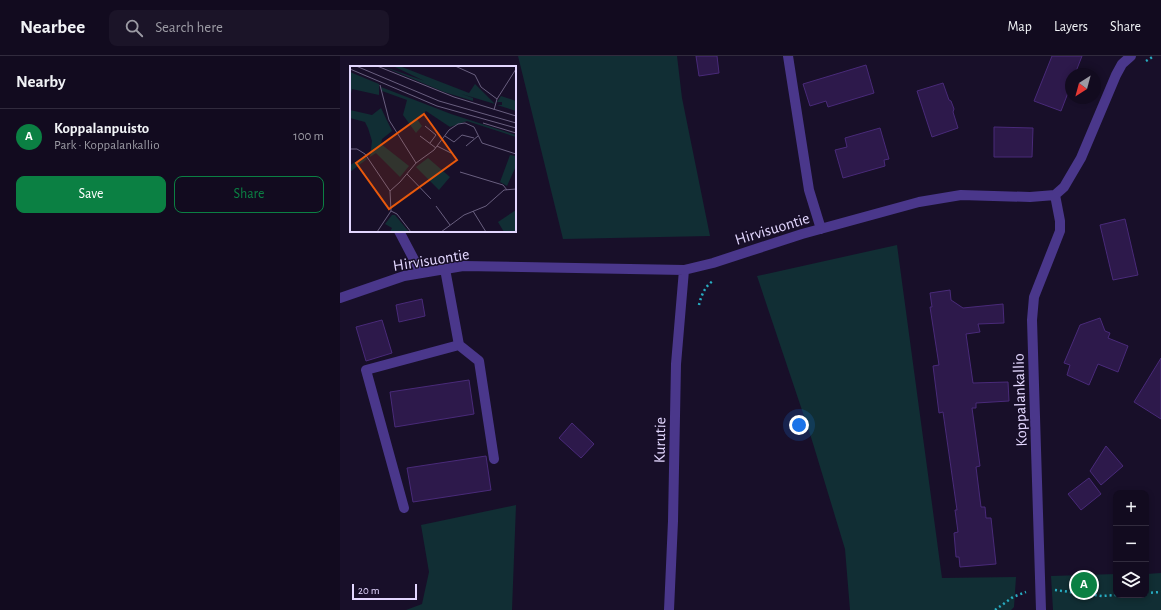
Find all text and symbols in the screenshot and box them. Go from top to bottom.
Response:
search box [109,10,389,46]
icon: search [123,17,145,39]
text: Nearbee [20,18,85,37]
text: Search here [155,20,223,35]
text: Map [1007,20,1032,34]
text: Layers [1054,20,1088,34]
text: Share [1110,20,1141,34]
inset map [350,66,516,232]
north arrow [1065,68,1101,104]
text: Nearby [16,73,66,90]
text: Koppalanpuisto [54,121,149,136]
text: A [25,130,33,143]
text: 100 m [293,130,324,143]
text: Park · Koppalankallio [54,139,160,152]
button: Save [16,176,166,213]
button: Share [174,176,324,213]
street label: Hirvisuontie [733,210,812,248]
street label: Hirvisuontie [392,246,471,274]
street label: Koppalankallio [1010,353,1030,447]
your location [789,415,809,435]
street label: Kurutie [652,417,668,463]
map controls [1113,490,1149,598]
button: + [1113,490,1149,526]
button: − [1113,526,1149,562]
button: layers [1113,562,1149,598]
pin: A [1071,570,1097,600]
scale bar [352,582,417,601]
text: 20 m [358,585,379,596]

